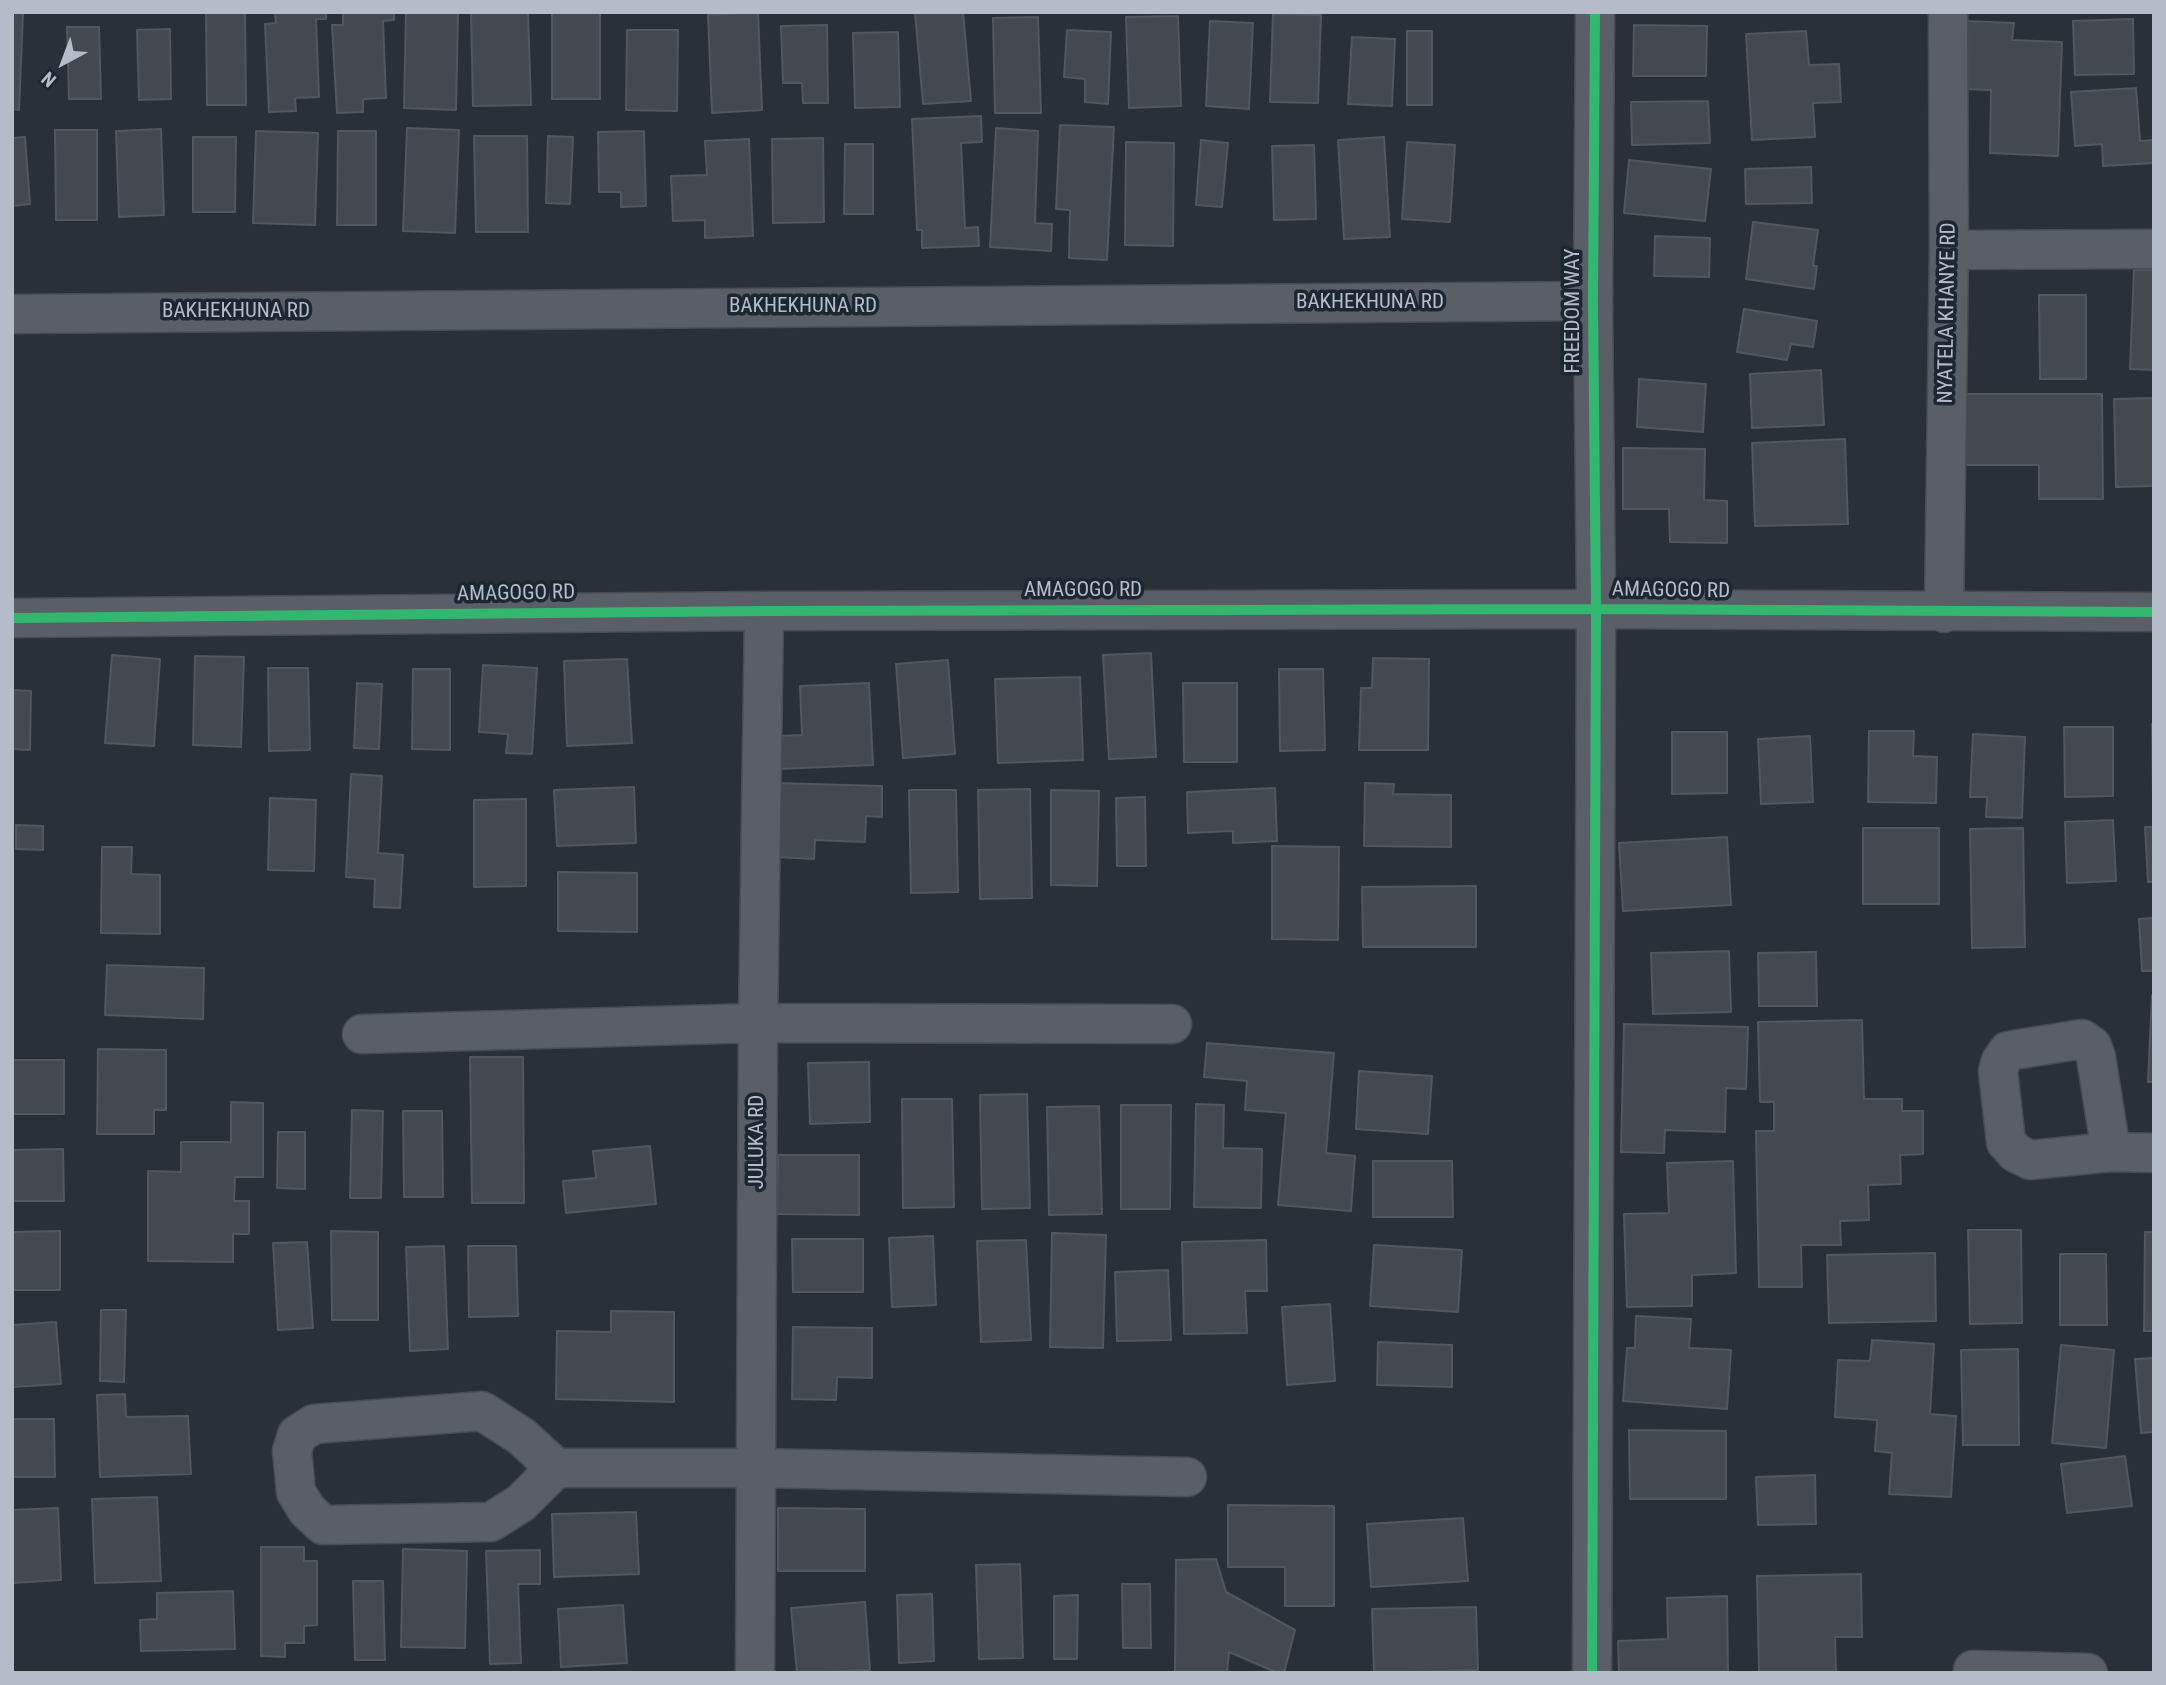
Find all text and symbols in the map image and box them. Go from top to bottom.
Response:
north arrow [28,28,98,98]
text: N [37,67,61,92]
street label: NYATELA KHANYE RD [1934,222,1962,404]
street label: FREEDOM WAY [1561,248,1587,374]
street label: BAKHEKHUNA RD [1296,290,1444,316]
street label: BAKHEKHUNA RD [729,294,877,320]
street label: BAKHEKHUNA RD [162,299,310,325]
street label: AMAGOGO RD [1612,577,1730,605]
street label: AMAGOGO RD [1024,578,1142,604]
street label: AMAGOGO RD [457,580,575,608]
street label: JULUKA RD [745,1095,771,1189]

